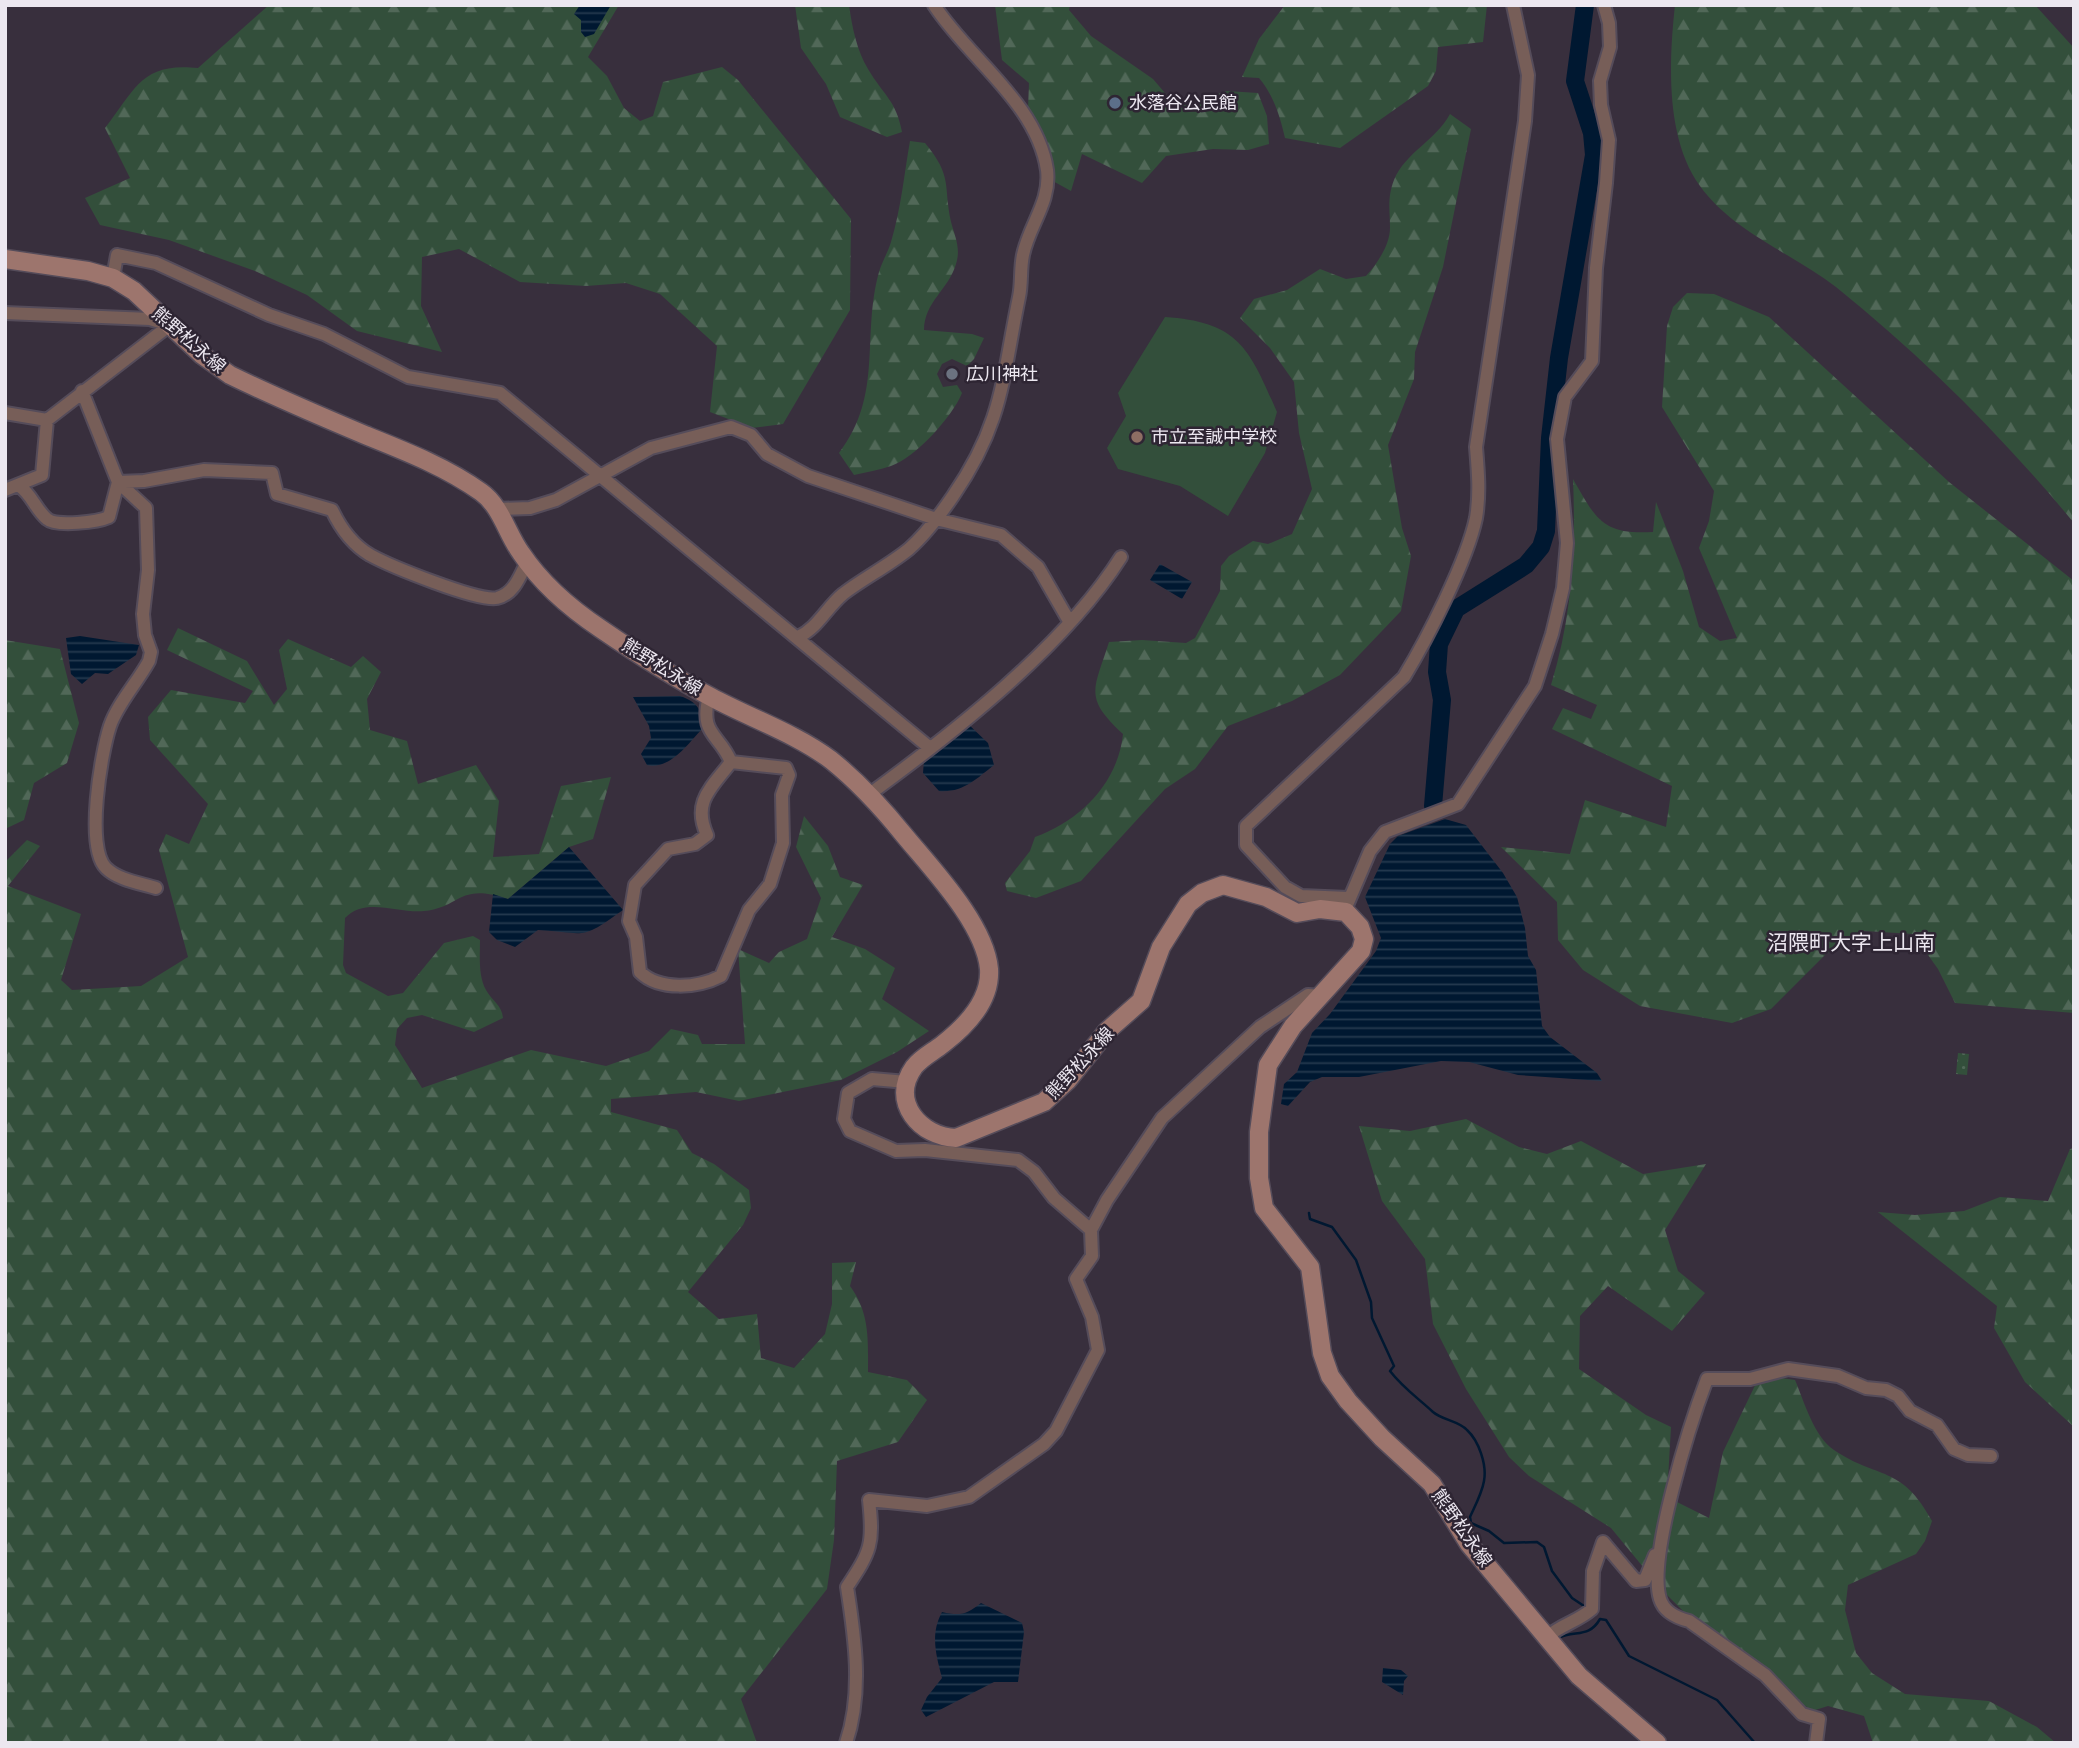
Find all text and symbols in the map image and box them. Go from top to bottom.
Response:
place label: 水落谷公民館 [1129,93,1237,113]
marker: 水落谷公民館 [1107,95,1123,111]
street label: 熊野松永線 [148,303,230,377]
place label: 広川神社 [966,364,1038,384]
marker: 広川神社 [944,366,960,382]
place label: 市立至誠中学校 [1151,427,1277,447]
marker: 市立至誠中学校 [1129,429,1145,445]
street label: 熊野松永線 [619,635,705,699]
district label: 沼隈町大字上山南 [1767,931,1935,954]
street label: 熊野松永線 [1042,1023,1118,1103]
street label: 熊野松永線 [1428,1485,1496,1571]

